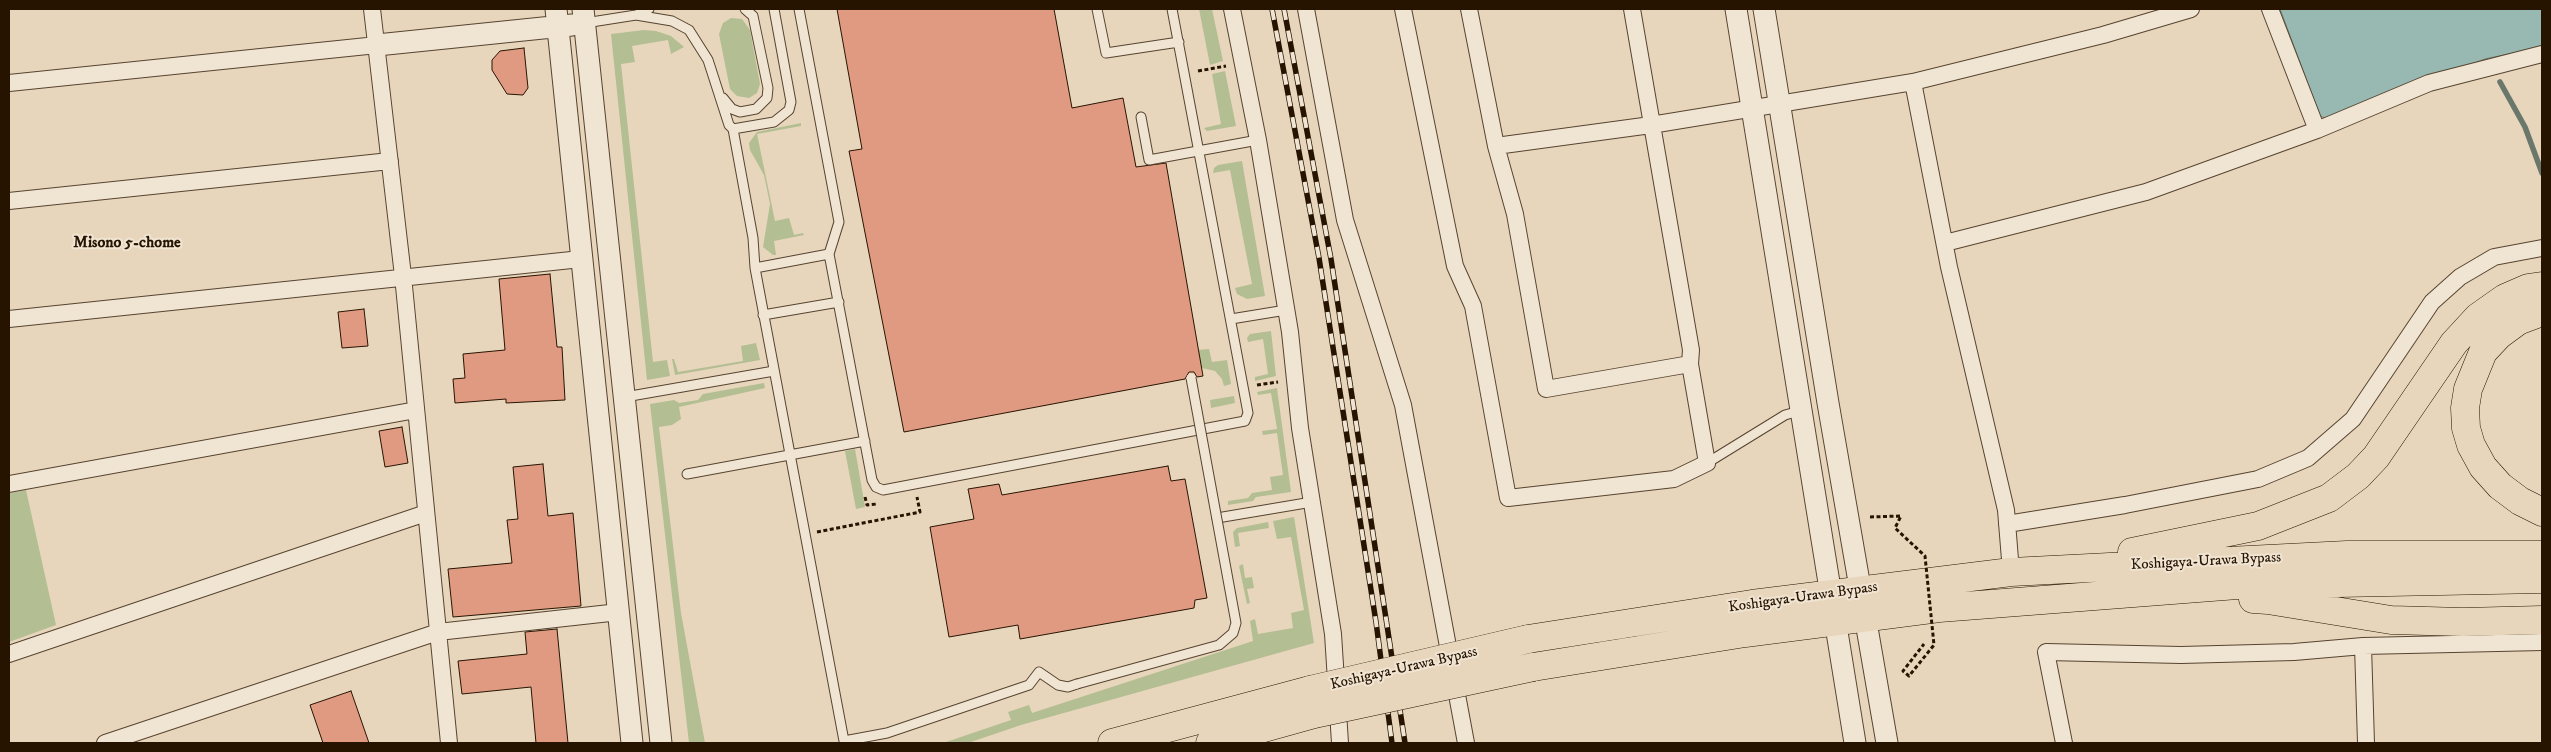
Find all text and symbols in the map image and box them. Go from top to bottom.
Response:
district label: Misono 5-chome [73,234,181,254]
street label: Koshigaya-Urawa Bypass [2130,549,2282,575]
street label: Koshigaya-Urawa Bypass [1727,579,1879,617]
street label: Koshigaya-Urawa Bypass [1329,643,1479,695]

